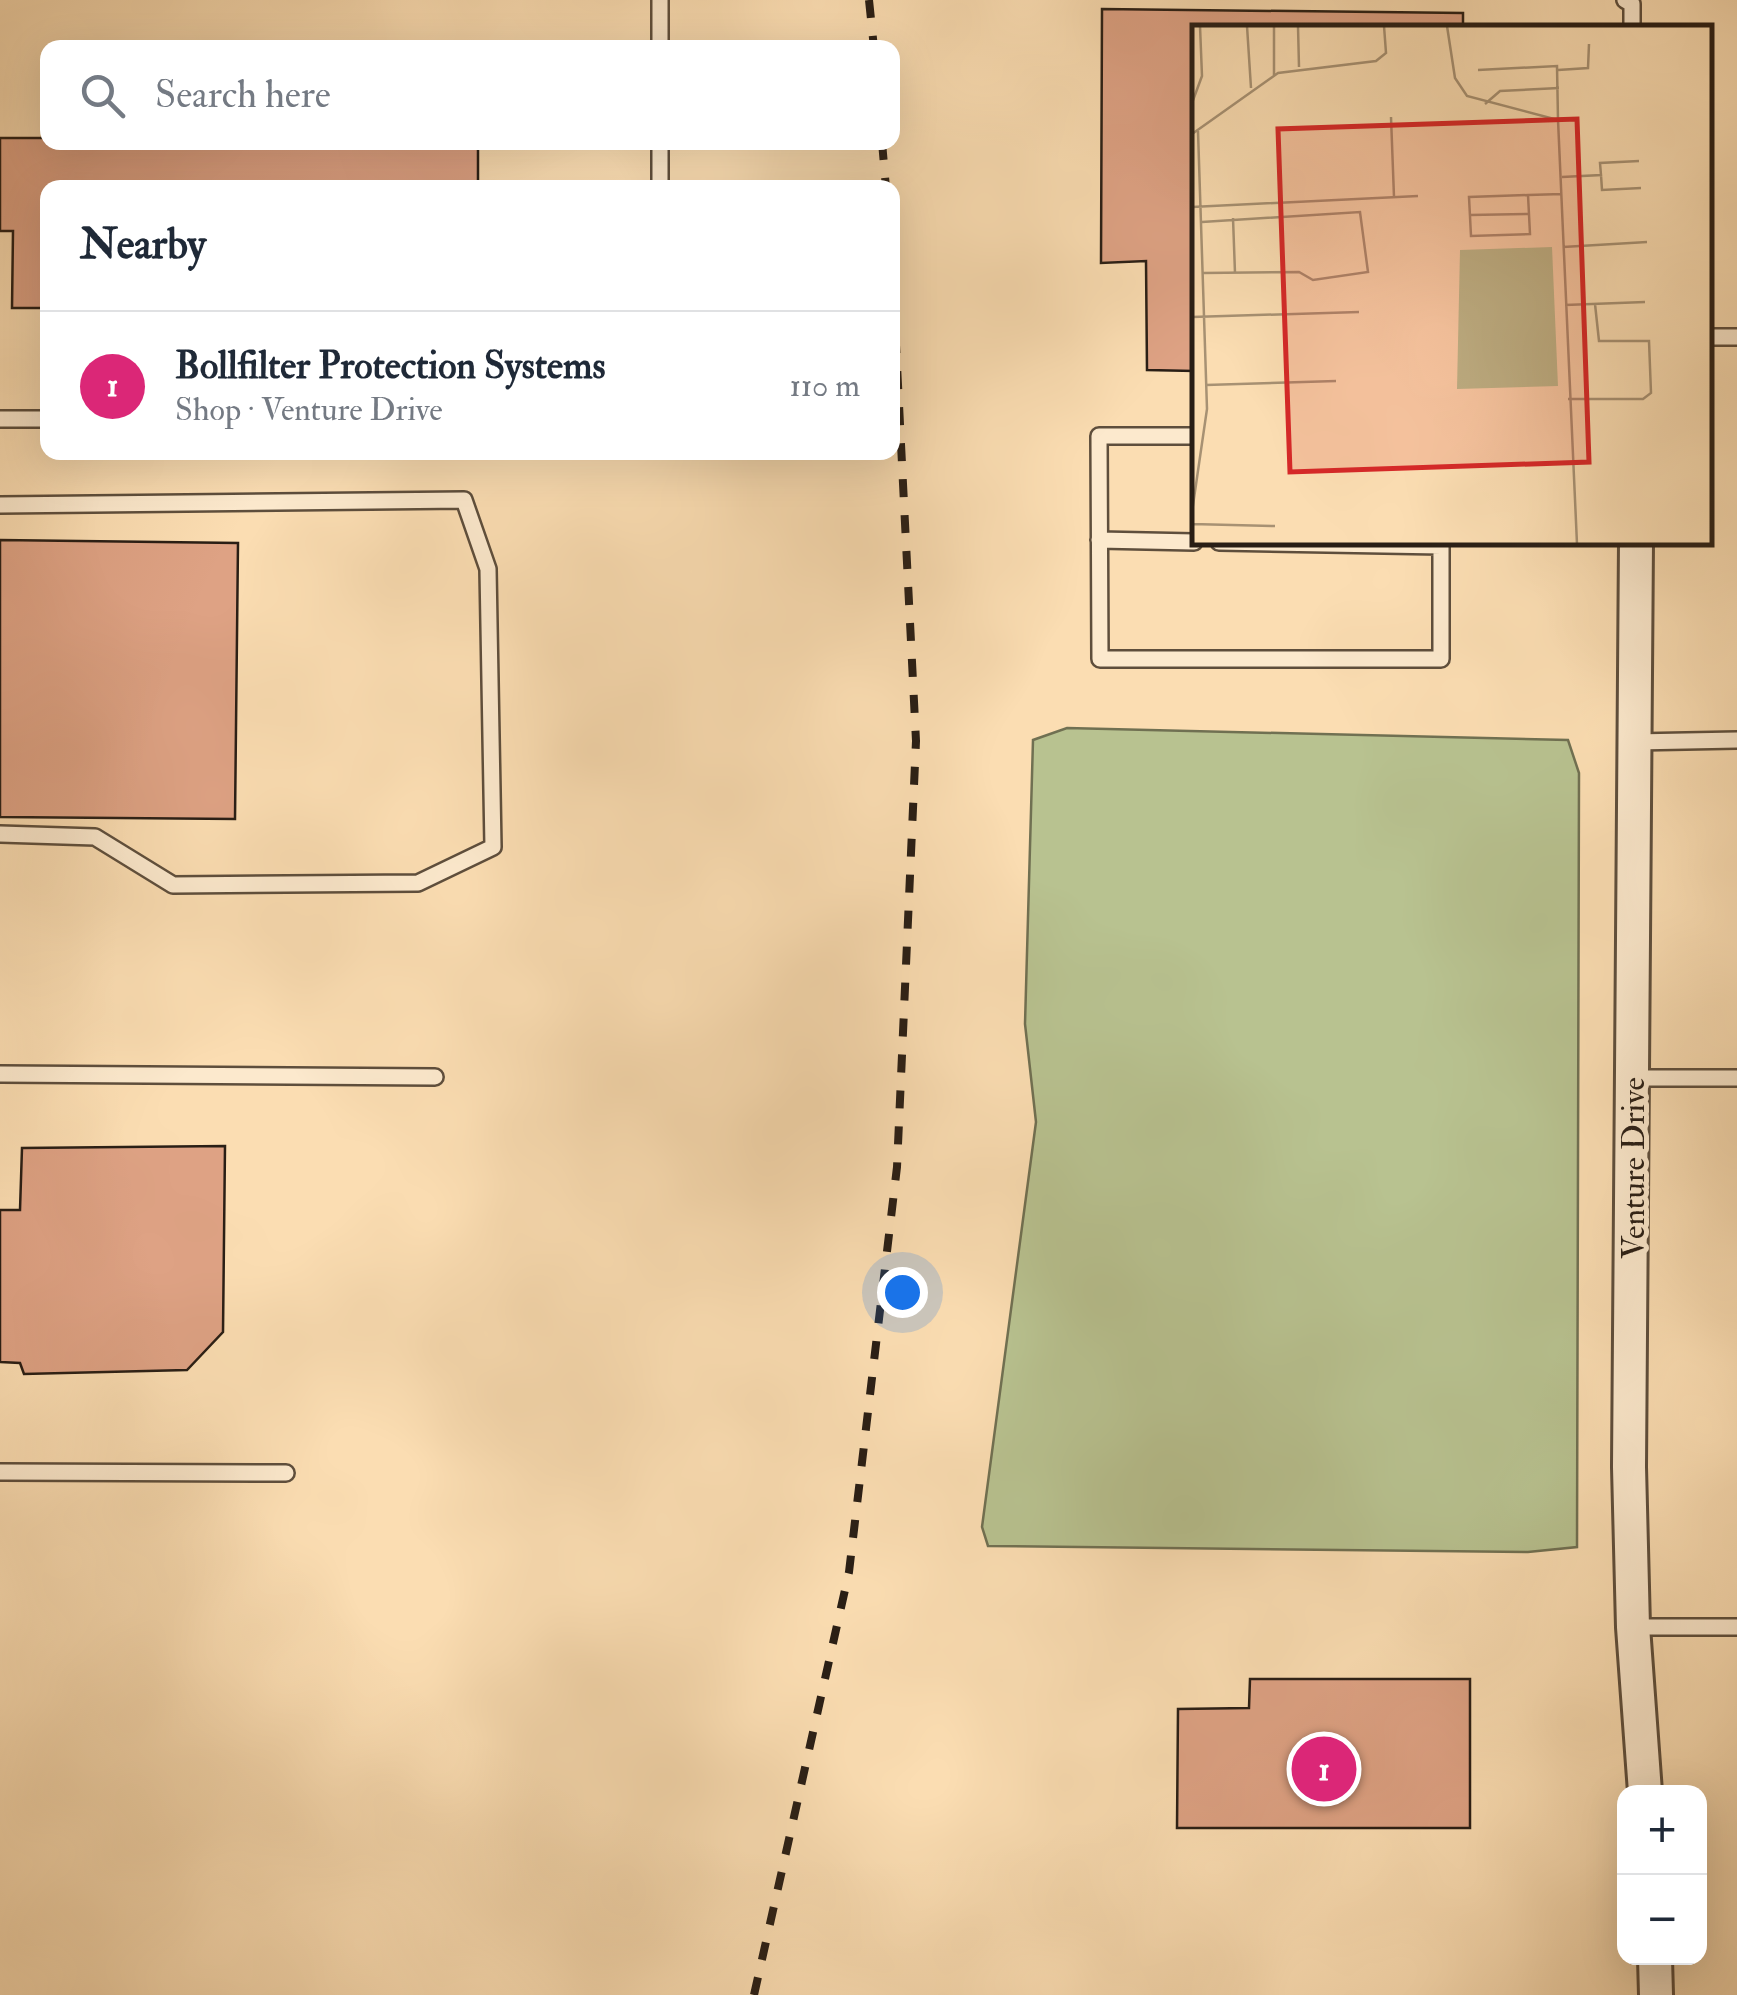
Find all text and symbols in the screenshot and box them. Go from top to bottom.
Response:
inset map [1192,25,1712,545]
search box [40,40,900,150]
icon: search [75,68,130,123]
text: Search here [155,71,331,119]
text: Nearby [80,219,206,271]
text: Bollfilter Protection Systems [175,342,605,390]
text: 1 [107,366,118,406]
text: 110 m [789,366,860,406]
text: Shop · Venture Drive [175,390,443,430]
street label: Venture Drive [1614,1077,1654,1259]
your location [877,1267,928,1318]
pin: 1 [1292,1732,1356,1806]
map controls [1617,1785,1707,1965]
button: + [1617,1785,1707,1875]
button: − [1617,1875,1707,1965]

